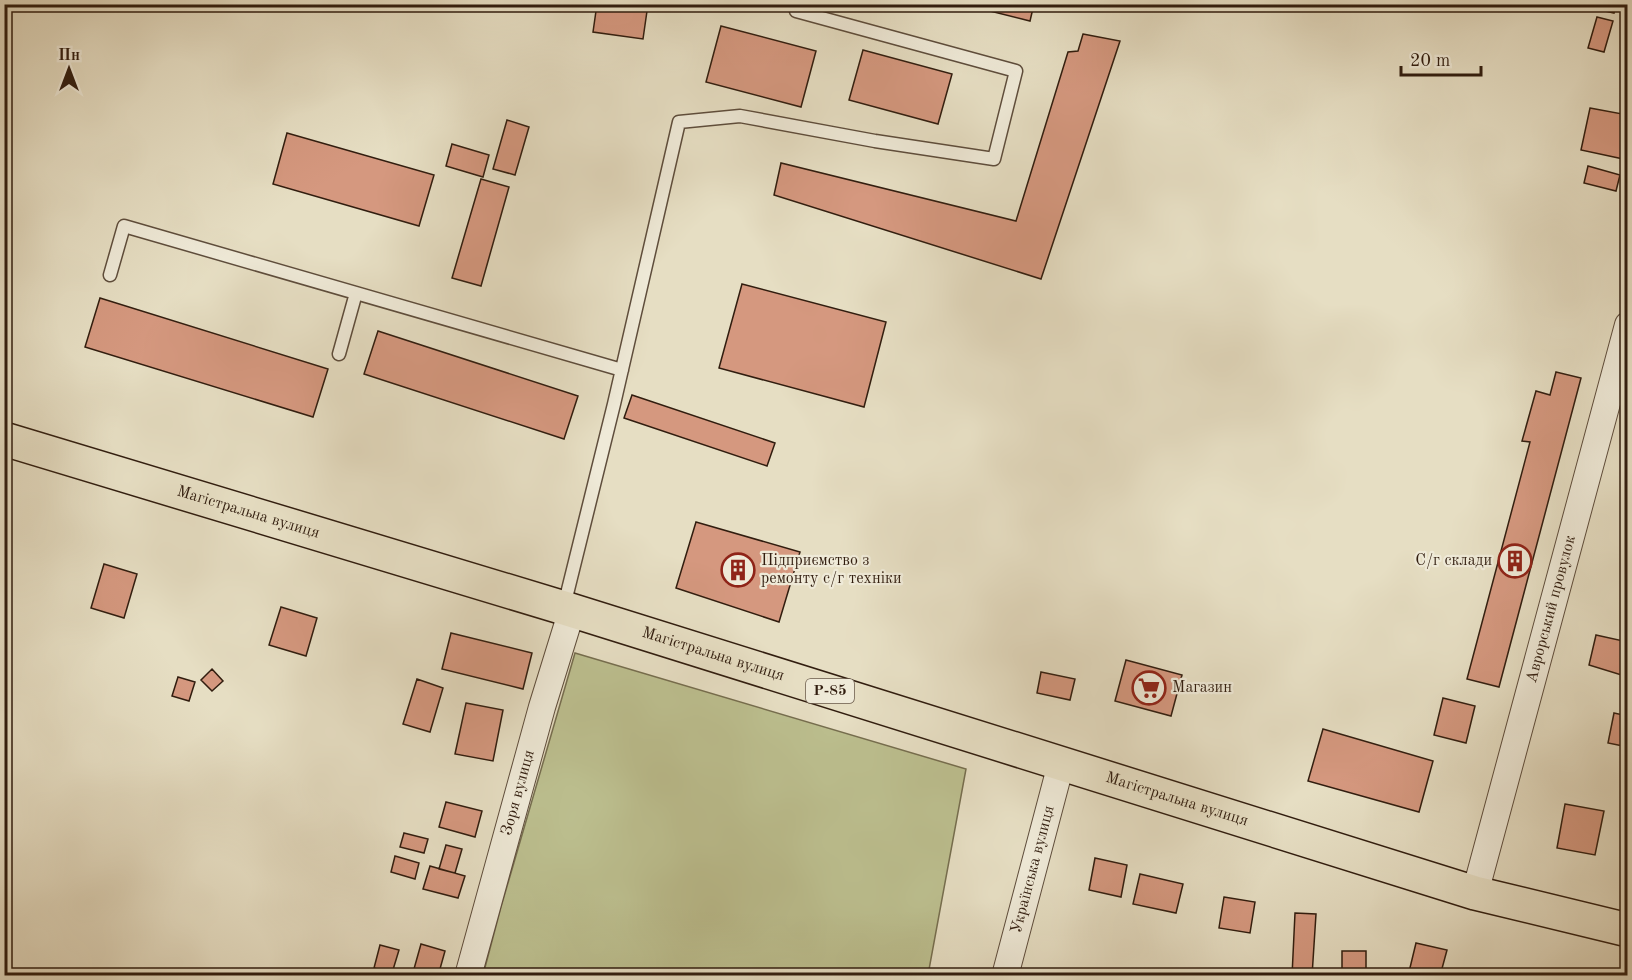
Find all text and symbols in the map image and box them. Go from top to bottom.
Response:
north arrow [39,39,99,99]
scale bar [1401,39,1480,77]
text: Пн [58,48,80,64]
text: 20 m [1410,52,1450,70]
street label: Магістральна вулиця [175,484,321,542]
street label: Аврорський провулок [1524,534,1579,685]
building icon: С/г склади [1497,543,1533,579]
building icon: Підприємство з ремонту с/г техніки [720,552,756,588]
place label: Підприємство з ремонту с/г техніки [761,553,902,587]
place label: С/г склади [1415,553,1492,569]
street label: Магістральна вулиця [640,625,786,684]
supermarket icon: Магазин [1131,670,1167,706]
road number: Р-85 [806,679,854,703]
place label: Магазин [1172,680,1232,696]
street label: Зоря вулиця [499,748,538,837]
street label: Магістральна вулиця [1104,770,1250,829]
street label: Українська вулиця [1009,804,1058,935]

